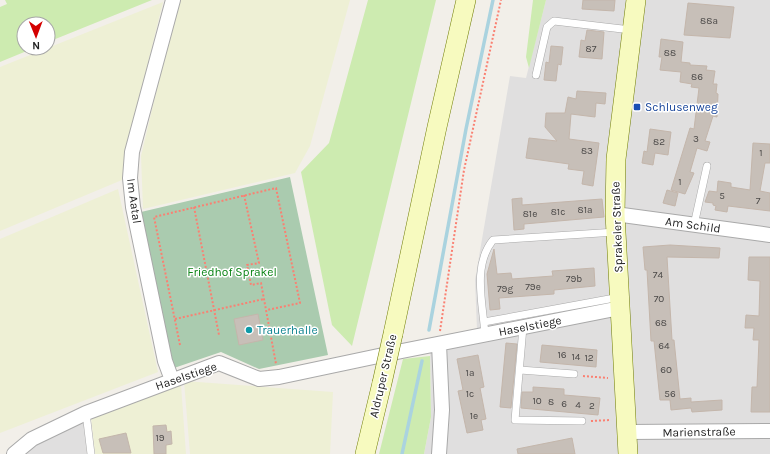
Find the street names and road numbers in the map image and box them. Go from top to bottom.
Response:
street label: Im Aatal [124,178,144,224]
street label: Sprakeler Straße [608,181,626,273]
street label: Am Schild [664,214,722,236]
street label: Haselstiege [497,313,563,339]
street label: Aldruper Straße [367,333,399,419]
street label: Haselstiege [153,359,219,393]
street label: Marienstraße [662,424,736,440]

